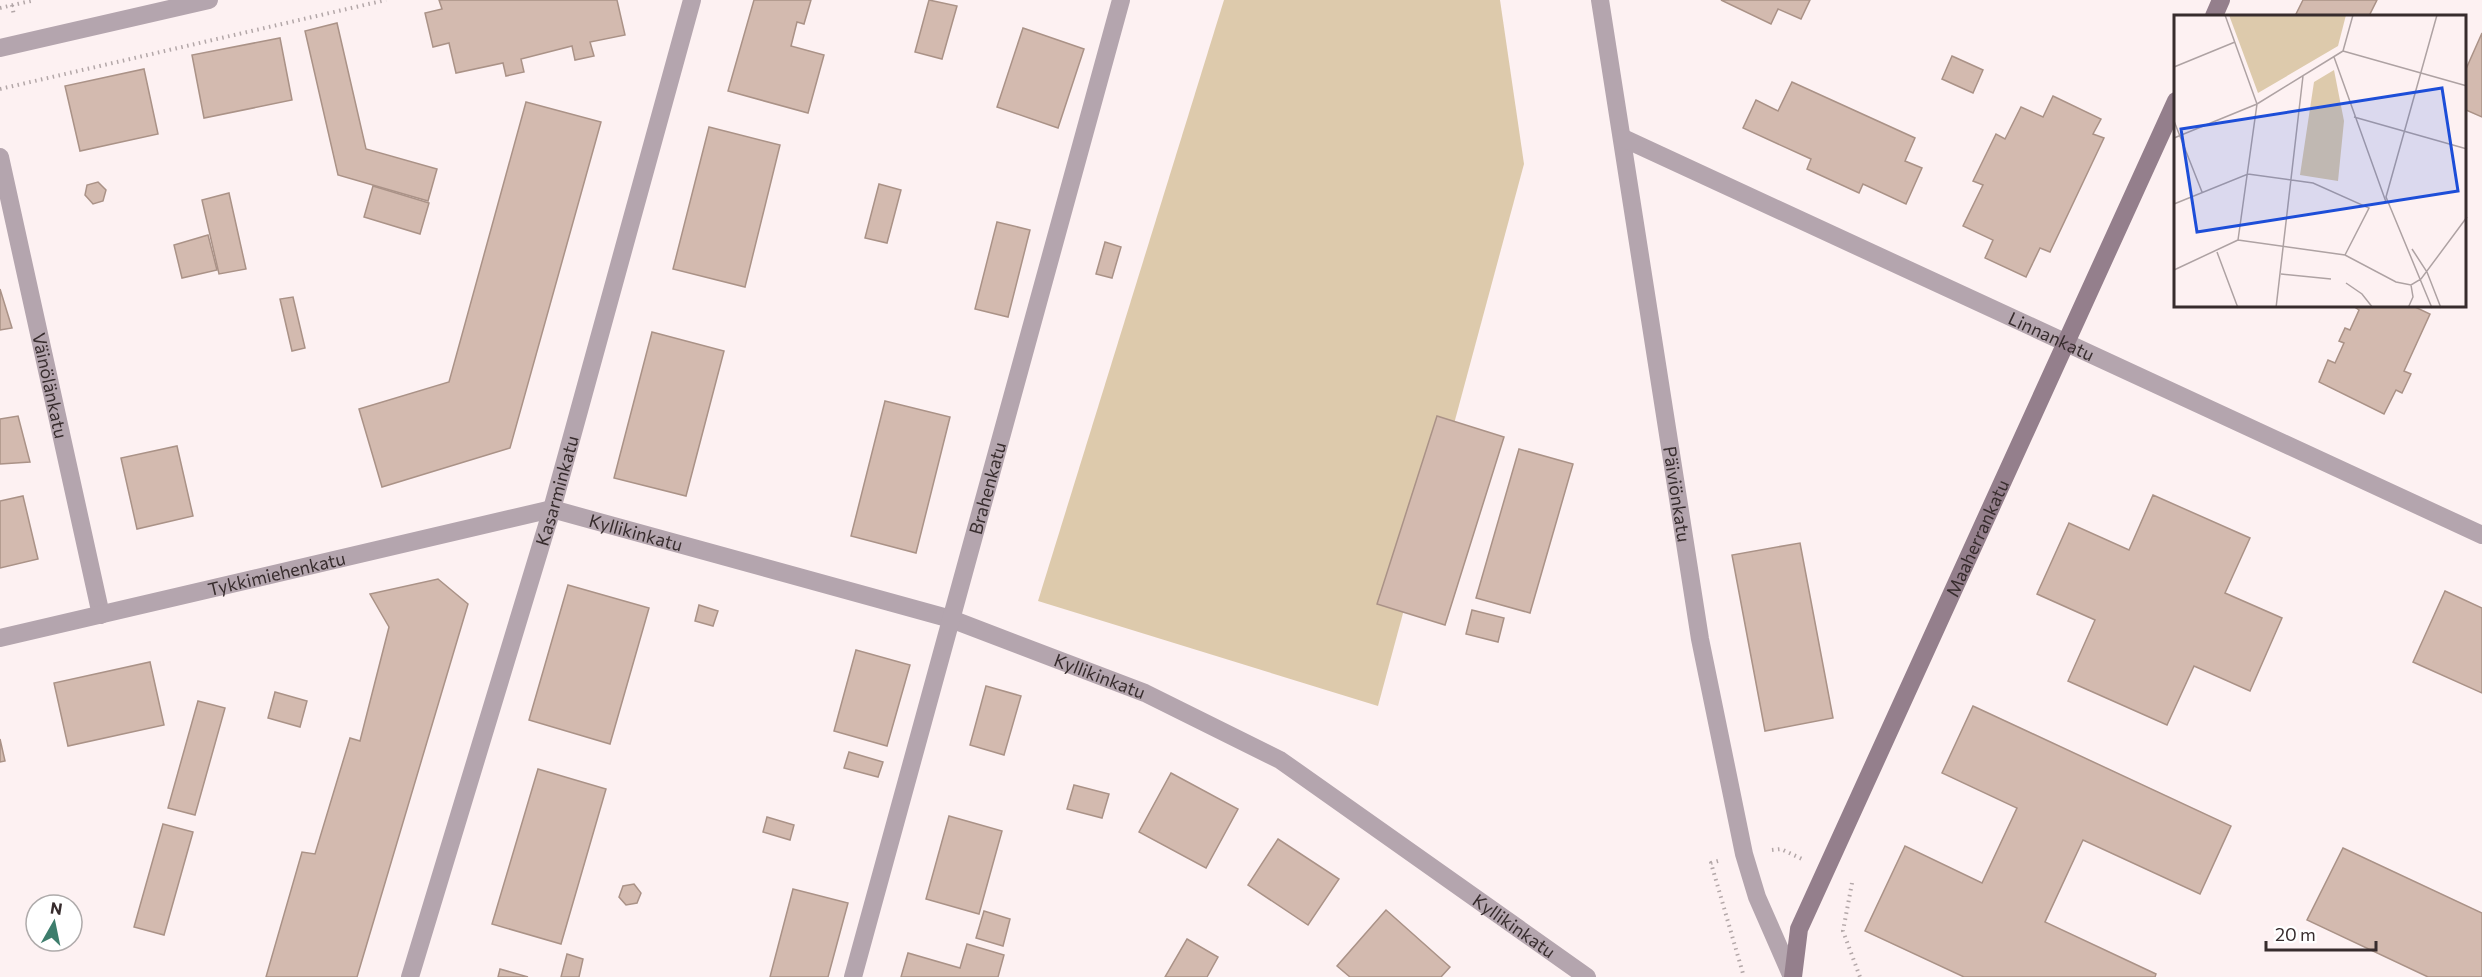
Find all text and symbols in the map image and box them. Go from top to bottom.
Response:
inset map [2174,15,2467,308]
street label: Linnankatu [2005,307,2098,365]
street label: Väinölänkatu [28,331,73,440]
street label: Kasarminkatu [530,433,583,548]
street label: Brahenkatu [964,439,1010,537]
street label: Päiviönkatu [1659,444,1696,544]
street label: Maaherrankatu [1941,476,2013,600]
street label: Kyllikinkatu [587,509,685,556]
street label: Tykkimiehenkatu [206,547,347,600]
street label: Kyllikinkatu [1051,648,1149,703]
street label: Kyllikinkatu [1469,889,1560,962]
north arrow [24,893,84,953]
text: N [49,897,64,918]
scale bar [2266,914,2376,952]
text: 20 m [2275,923,2316,945]

